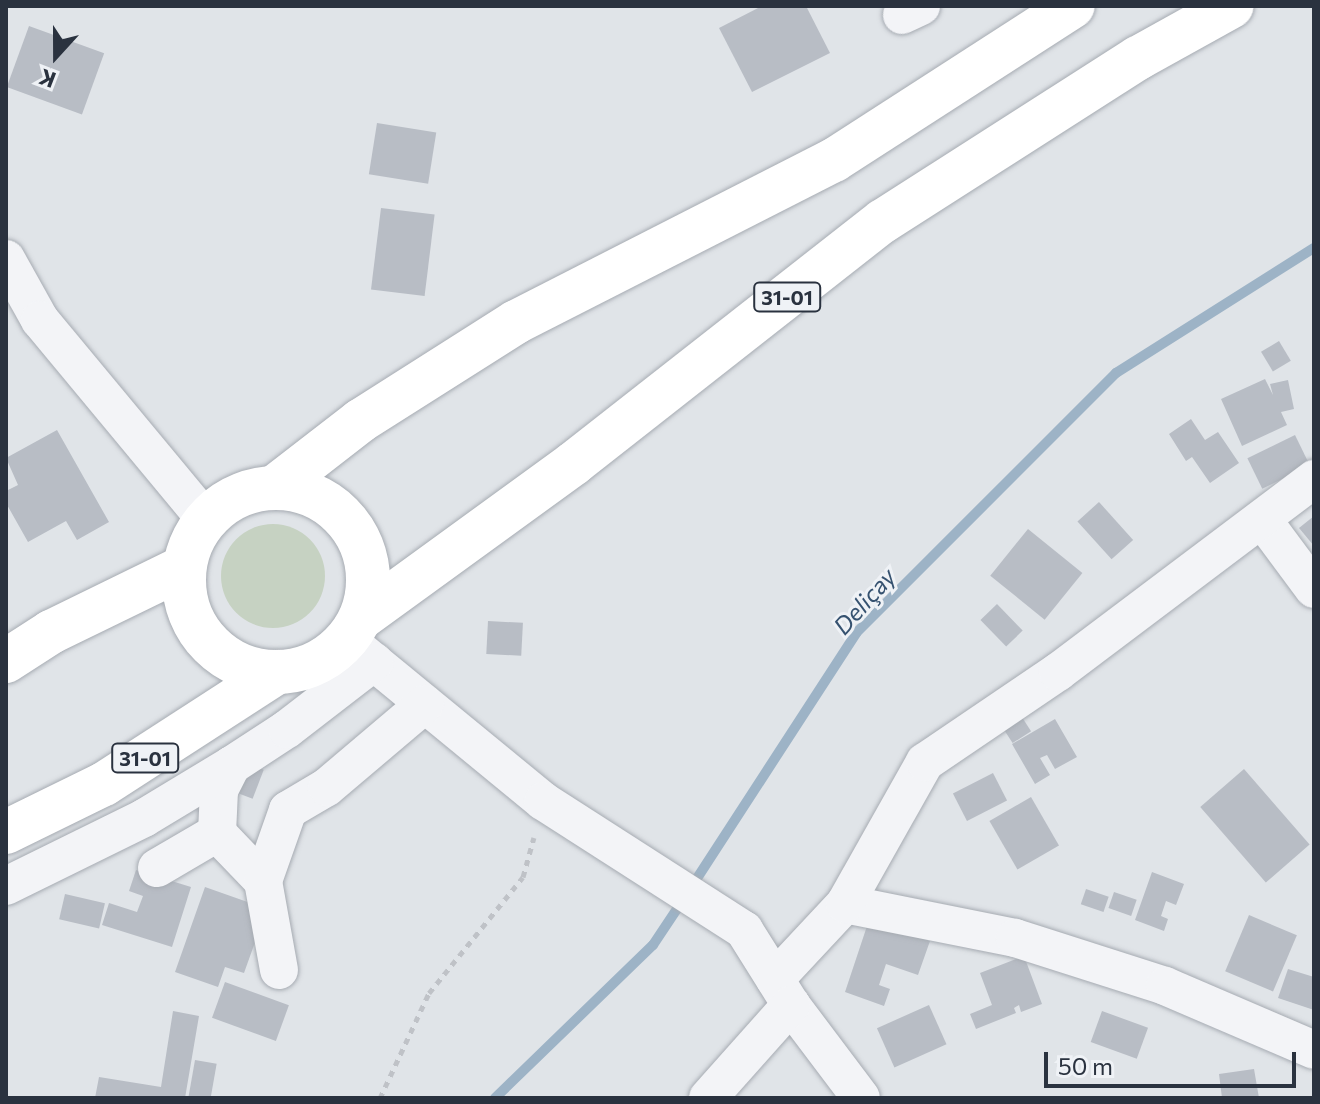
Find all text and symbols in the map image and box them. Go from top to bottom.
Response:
north arrow [16,16,96,96]
text: K [35,64,59,94]
road number: 31-01 [753,281,821,313]
water label: Deliçay [827,562,901,640]
road number: 31-01 [111,742,179,774]
scale bar [1048,1036,1300,1086]
text: 50 m [1058,1051,1113,1080]

